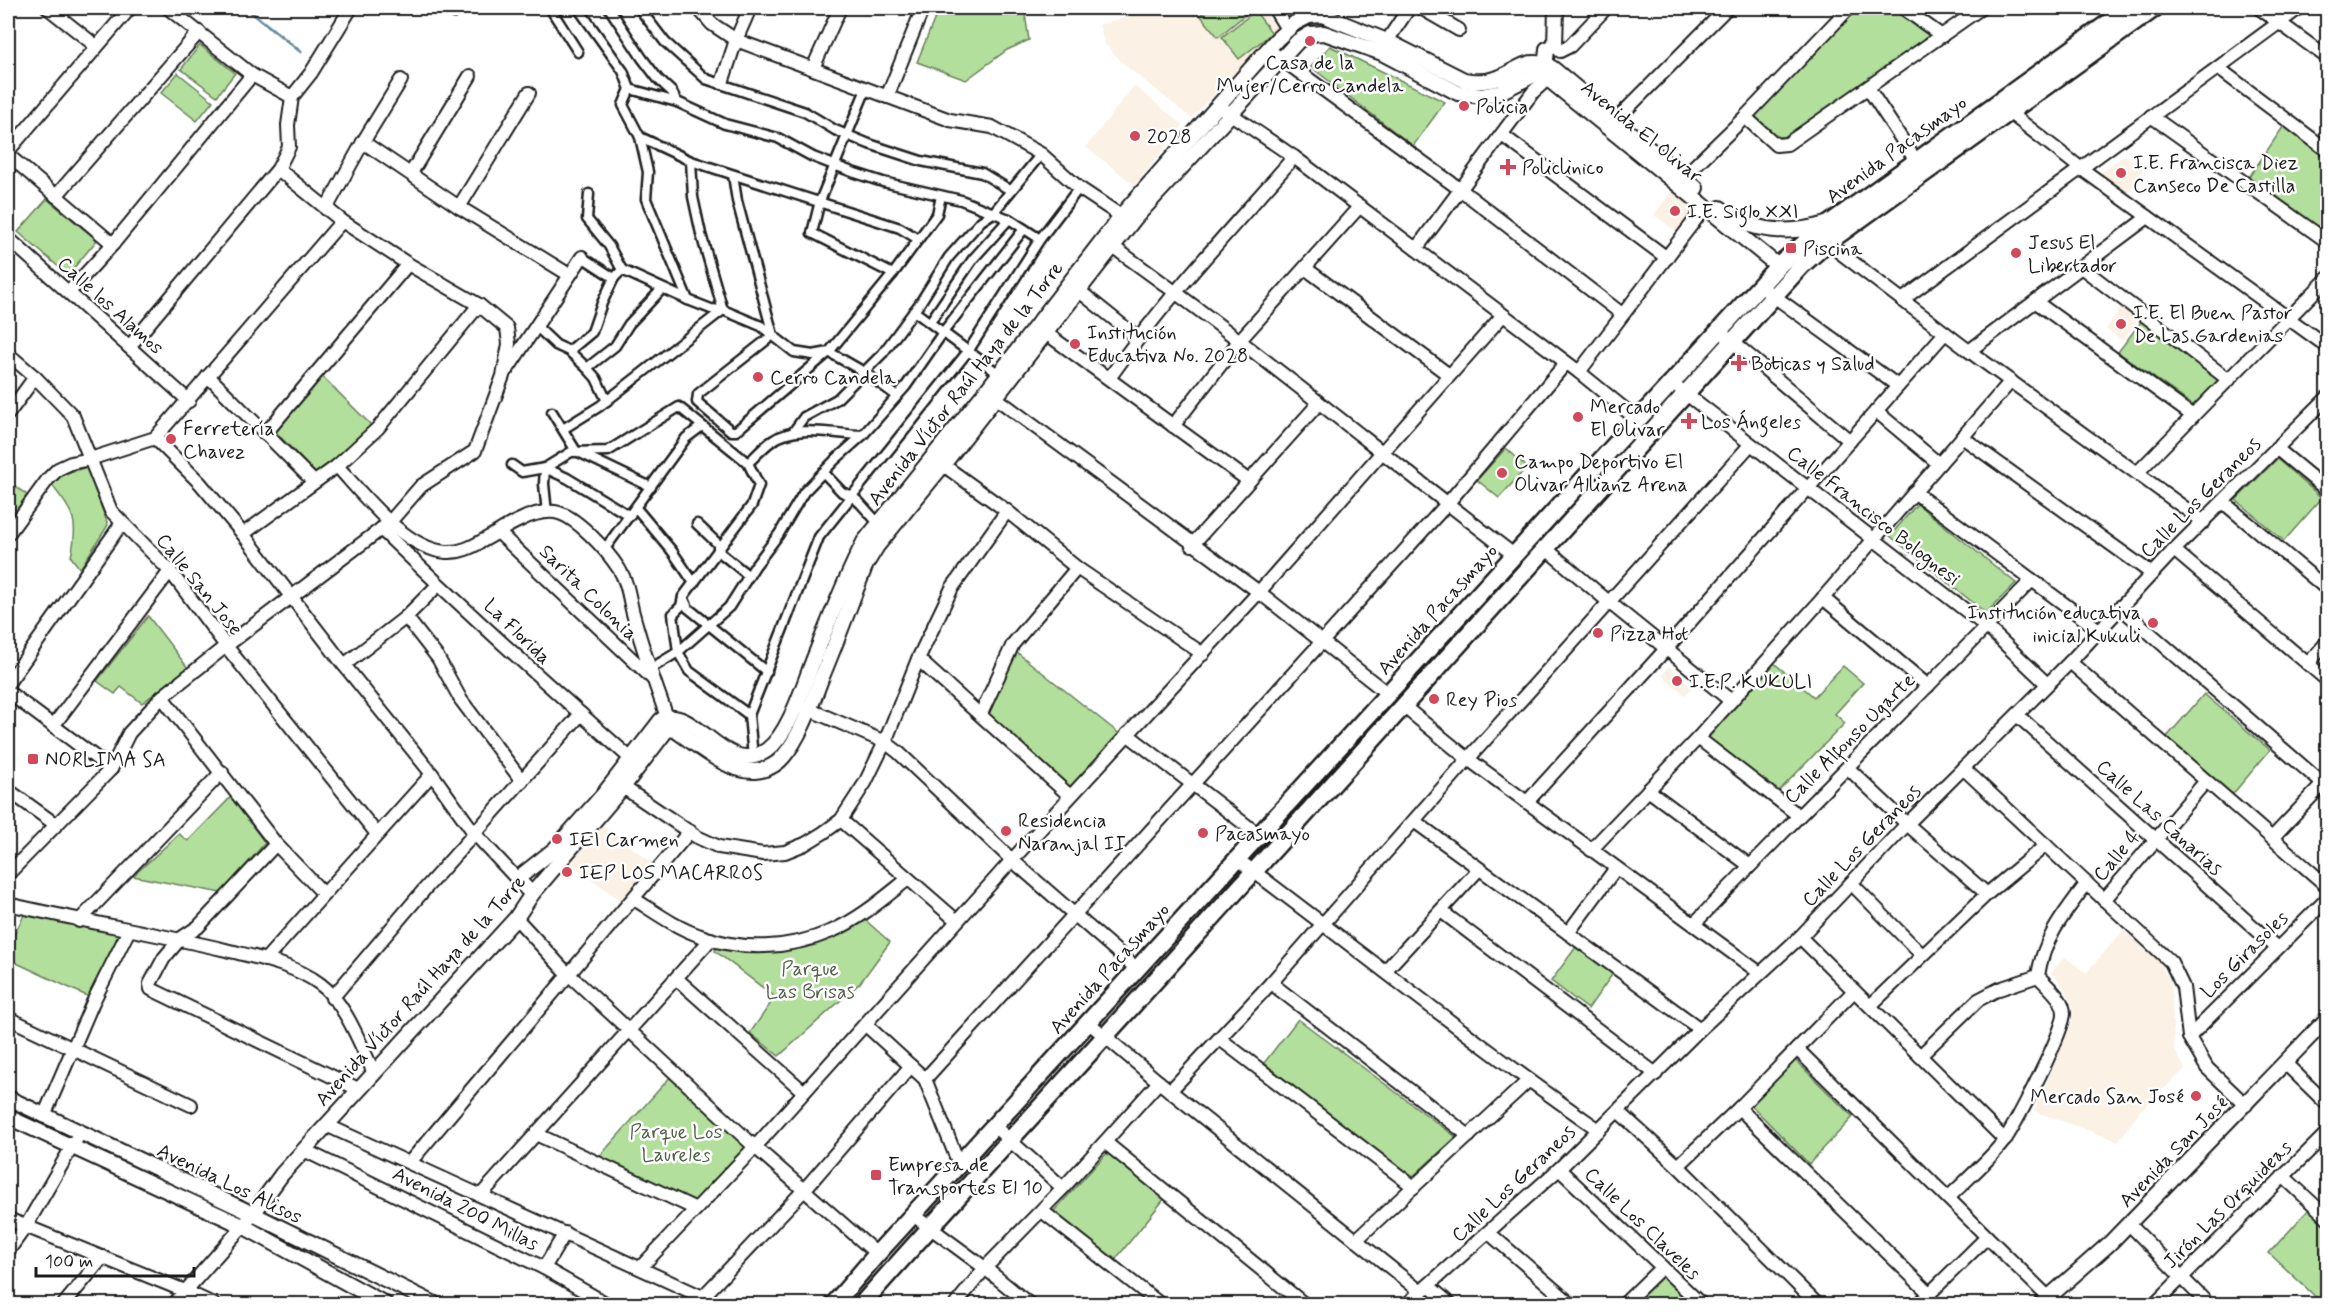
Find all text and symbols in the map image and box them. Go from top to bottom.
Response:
marker: Casa de la Mujer/Cerro Candela [1303,34,1317,48]
place label: Casa de la Mujer/Cerro Candela [1217,50,1404,100]
street label: Avenida El Olivar [1575,75,1708,190]
street label: Avenida Pacasmayo [1821,90,1973,210]
place label: Policia [1476,94,1528,121]
marker: Policia [1457,99,1471,113]
place label: 2028 [1147,124,1191,151]
marker: 2028 [1128,129,1142,143]
place label: I.E. Francisca Diez Canseco De Castilla [2133,150,2299,200]
place label: Policlinico [1522,155,1604,182]
marker: Policlinico [1499,158,1517,176]
marker: I.E. Francisca Diez Canseco De Castilla [2114,166,2128,180]
place label: I.E. Siglo XXI [1687,199,1799,228]
marker: I.E. Siglo XXI [1668,204,1682,218]
place label: Jesus El Libertador [2028,230,2117,280]
place label: Piscina [1803,236,1863,263]
marker: Piscina [1784,241,1798,255]
marker: Jesus El Libertador [2009,246,2023,260]
street label: Calle los Alamos [51,251,169,361]
street label: Avenida Víctor Raúl Haya de la Torre [862,256,1070,512]
place label: I.E. El Buen Pastor De Las Gardenias [2133,300,2292,350]
marker: I.E. El Buen Pastor De Las Gardenias [2114,317,2128,331]
place label: Institución Educativa No. 2028 [1087,320,1248,370]
marker: Institución Educativa No. 2028 [1068,337,1082,351]
place label: Boticas y Salud [1751,351,1875,378]
marker: Boticas y Salud [1732,356,1746,370]
place label: Cerro Candela [770,365,897,392]
marker: Cerro Candela [751,370,765,384]
place label: Mercado El Olivar [1590,394,1665,444]
place label: Los Ángeles [1701,409,1801,438]
marker: Mercado El Olivar [1571,410,1585,424]
marker: Los Ángeles [1682,414,1696,428]
place label: Ferretería Chavez [183,416,275,466]
marker: Ferretería Chavez [164,432,178,446]
street label: Calle Los Geraneos [2135,432,2268,565]
street label: Calle Francisco Bolognesi [1780,440,1965,593]
place label: Campo Deportivo El Olivar Allianz Arena [1514,449,1688,499]
marker: Campo Deportivo El Olivar Allianz Arena [1495,466,1509,480]
street label: Calle San Jose [149,528,248,642]
street label: Sarita Colonia [533,539,643,647]
street label: Avenida Pacasmayo [1372,539,1504,681]
street label: La Florida [477,593,557,671]
place label: Institución educativa inicial Kukuli [1967,600,2141,650]
marker: Institución educativa inicial Kukuli [2146,616,2160,630]
place label: Pizza Hot [1610,621,1689,648]
marker: Pizza Hot [1591,626,1605,640]
street label: Calle Alfonso Ugarte [1779,667,1923,812]
place label: I.E.P. KUKULI [1689,669,1812,696]
marker: I.E.P. KUKULI [1670,674,1684,688]
place label: Rey Pios [1446,687,1518,714]
marker: Rey Pios [1427,692,1441,706]
place label: NORLIMA SA [45,747,166,774]
marker: NORLIMA SA [26,752,40,766]
street label: Calle Las Canarias [2090,754,2228,882]
street label: Calle Los Geraneos [1796,779,1928,913]
place label: Residencia Naranjal II [1018,808,1126,858]
place label: Pacasmayo [1215,821,1310,848]
marker: Residencia Naranjal II [999,824,1013,838]
street label: Calle 4 [2088,824,2147,888]
marker: Pacasmayo [1196,826,1210,840]
place label: IEI Carmen [569,827,679,854]
marker: IEI Carmen [550,832,564,846]
place label: IEP LOS MACARROS [579,860,763,887]
marker: IEP LOS MACARROS [560,865,574,879]
street label: Avenida Víctor Raúl Haya de la Torre [310,869,533,1113]
street label: Avenida Pacasmayo [1044,898,1176,1040]
street label: Los Girasoles [2195,905,2295,1005]
park label: Parque Las Brisas [765,956,855,1006]
place label: Mercado San José [2030,1084,2184,1111]
marker: Mercado San José [2189,1089,2203,1103]
street label: Avenida San José [2114,1090,2235,1214]
park label: Parque Los Laureles [630,1119,722,1169]
street label: Calle Los Geraneos [1446,1119,1582,1249]
street label: Jirón Las Orquideas [2158,1135,2298,1275]
street label: Avenida Los Alisos [152,1138,306,1231]
place label: Empresa de Transportes El 10 [888,1152,1043,1202]
street label: Avenida 200 Millas [388,1161,543,1258]
street label: Calle Los Claveles [1578,1162,1706,1287]
marker: Empresa de Transportes El 10 [869,1168,883,1182]
scale bar [36,1240,194,1278]
text: 100 m [45,1250,93,1274]

